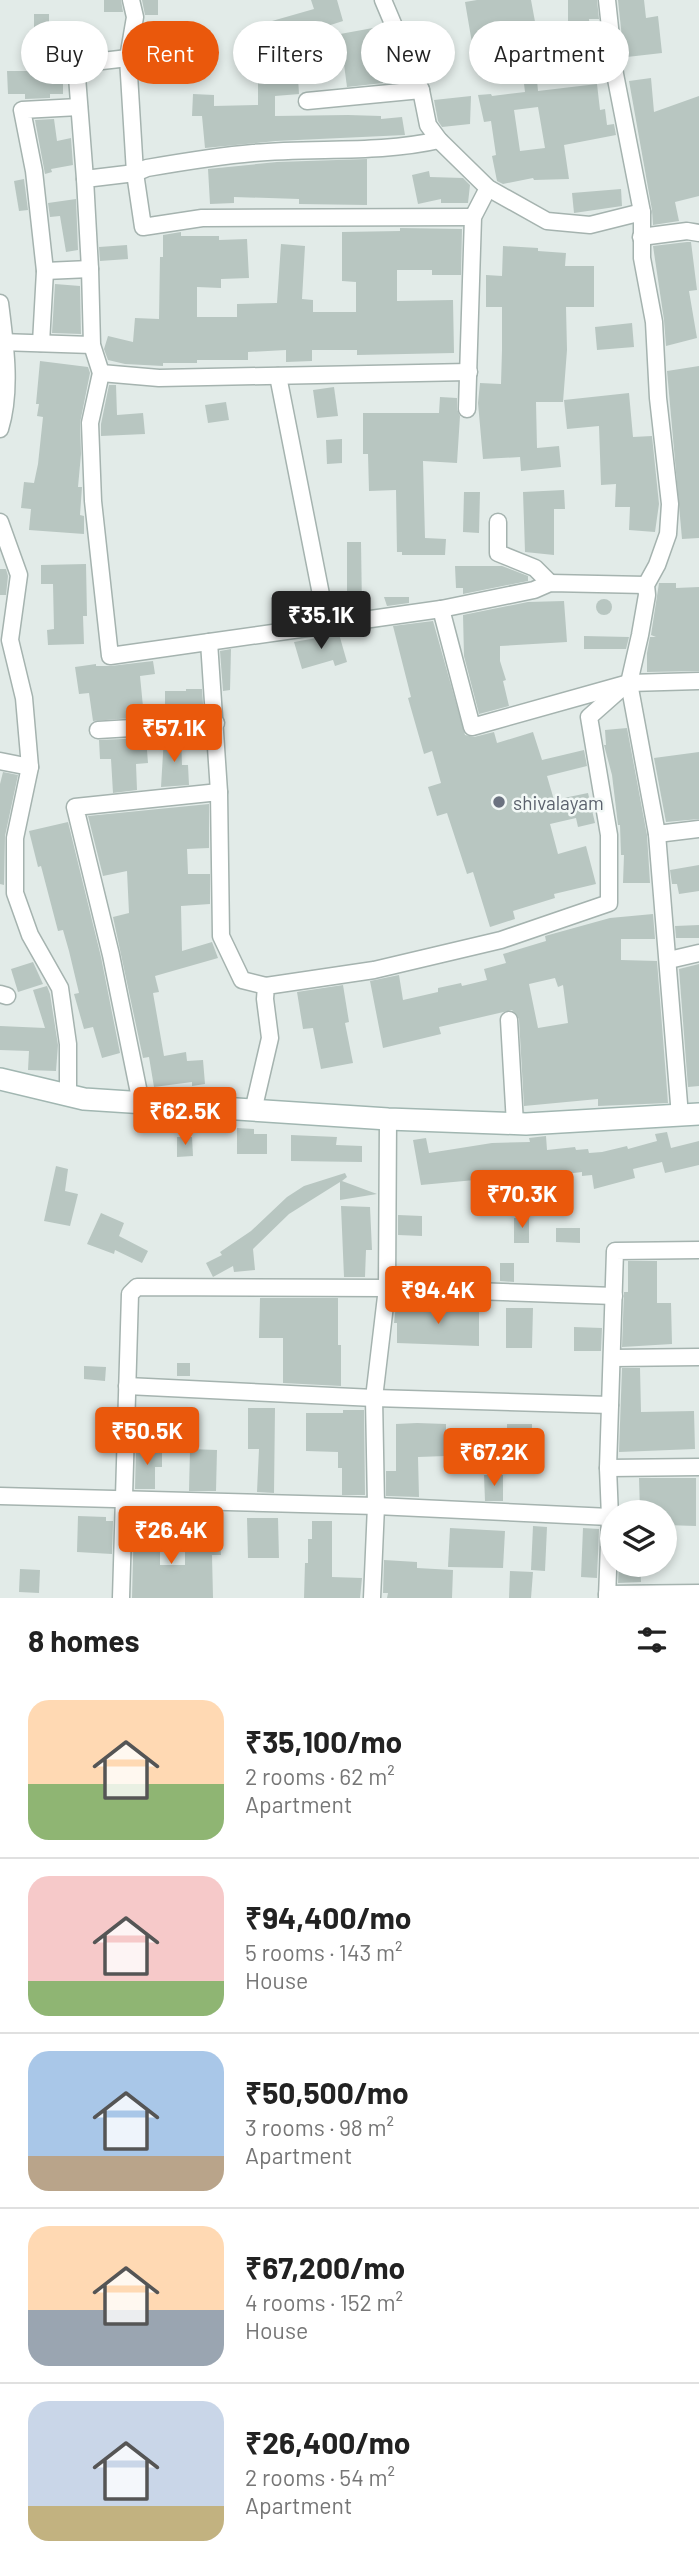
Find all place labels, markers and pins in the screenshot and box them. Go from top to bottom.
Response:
pin: ₹35.1K [264,592,378,651]
pin: ₹57.1K [117,704,231,764]
place label: shivalayam [513,791,604,814]
marker: shivalayam [491,794,507,810]
pin: ₹62.5K [128,1088,242,1147]
pin: ₹70.3K [465,1170,579,1230]
pin: ₹94.4K [381,1266,495,1326]
pin: ₹50.5K [90,1408,204,1467]
pin: ₹67.2K [437,1428,551,1488]
pin: ₹26.4K [114,1506,228,1566]

